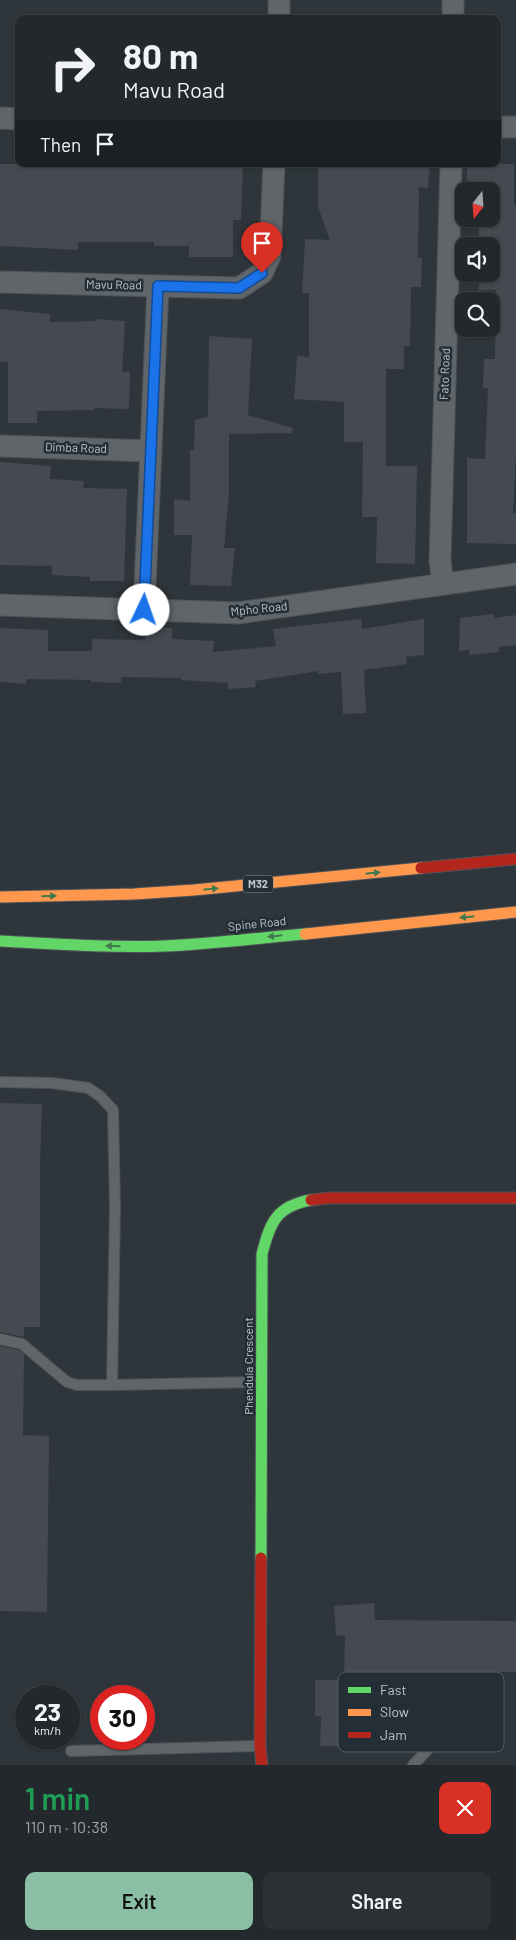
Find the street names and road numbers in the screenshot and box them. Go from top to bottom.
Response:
street label: Mavu Road [86,277,142,291]
street label: Fato Road [436,348,452,400]
street label: Dimba Road [45,439,107,455]
street label: Mpho Road [230,598,288,618]
road number: M32 [243,876,273,892]
street label: Spine Road [227,913,287,933]
street label: Phendula Crescent [241,1317,255,1415]

